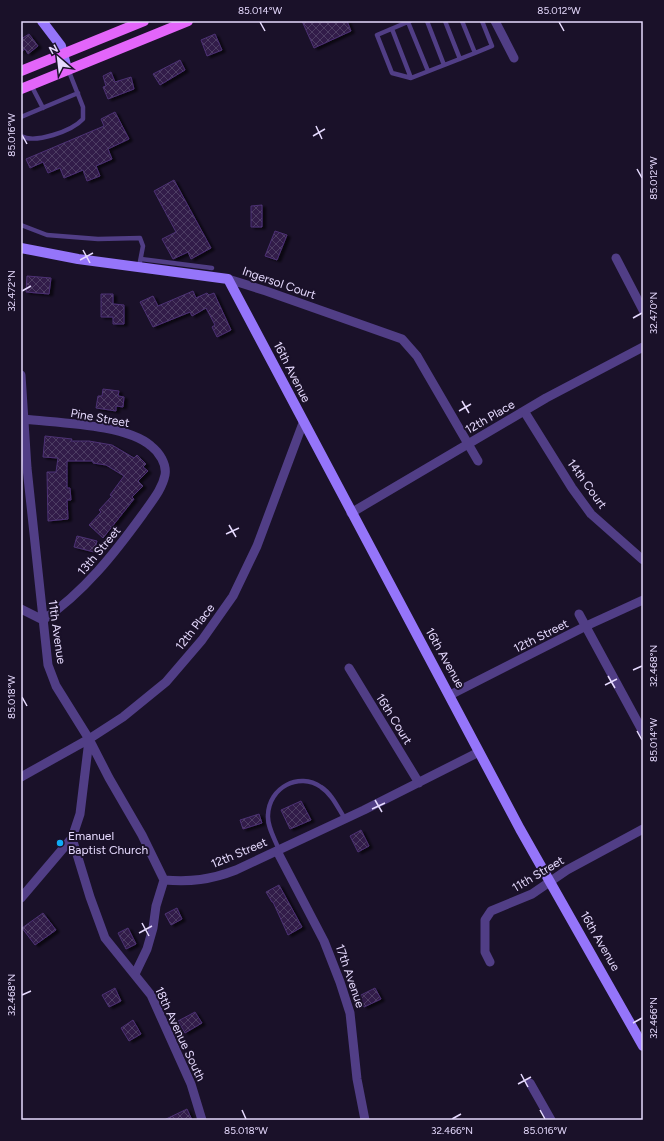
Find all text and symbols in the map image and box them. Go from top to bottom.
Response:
text: 85.014°W [238,4,282,17]
text: 85.012°W [537,4,581,17]
north arrow [38,38,78,78]
text: N [47,42,60,57]
text: 85.016°W [5,113,18,157]
text: 85.012°W [647,156,660,200]
street label: Ingersol Court [240,264,318,302]
text: 32.472°N [5,270,18,312]
text: 32.470°N [647,292,660,334]
street label: 16th Avenue [271,339,314,405]
street label: 12th Place [463,397,518,437]
street label: Pine Street [69,406,131,430]
street label: 14th Court [564,457,610,512]
street label: 13th Street [75,523,124,578]
street label: 11th Avenue [46,599,68,665]
street label: 12th Place [173,601,218,653]
street label: 12th Street [511,616,571,656]
street label: 16th Avenue [423,626,467,691]
text: 32.468°N [647,645,660,687]
text: 85.018°W [5,675,18,719]
street label: 16th Court [373,691,415,747]
text: 85.014°W [647,718,660,762]
place label: Emanuel Baptist Church [68,829,149,857]
street label: 12th Street [209,835,270,871]
marker: Emanuel Baptist Church [55,838,65,848]
street label: 11th Street [510,853,567,895]
street label: 16th Avenue [577,909,623,974]
street label: 17th Avenue [333,942,368,1010]
text: 32.468°N [5,974,18,1016]
street label: 18th Avenue South [152,985,208,1084]
text: 32.466°N [647,997,660,1039]
text: 85.018°W [224,1124,268,1137]
text: 32.466°N [431,1124,473,1137]
text: 85.016°W [523,1124,567,1137]

